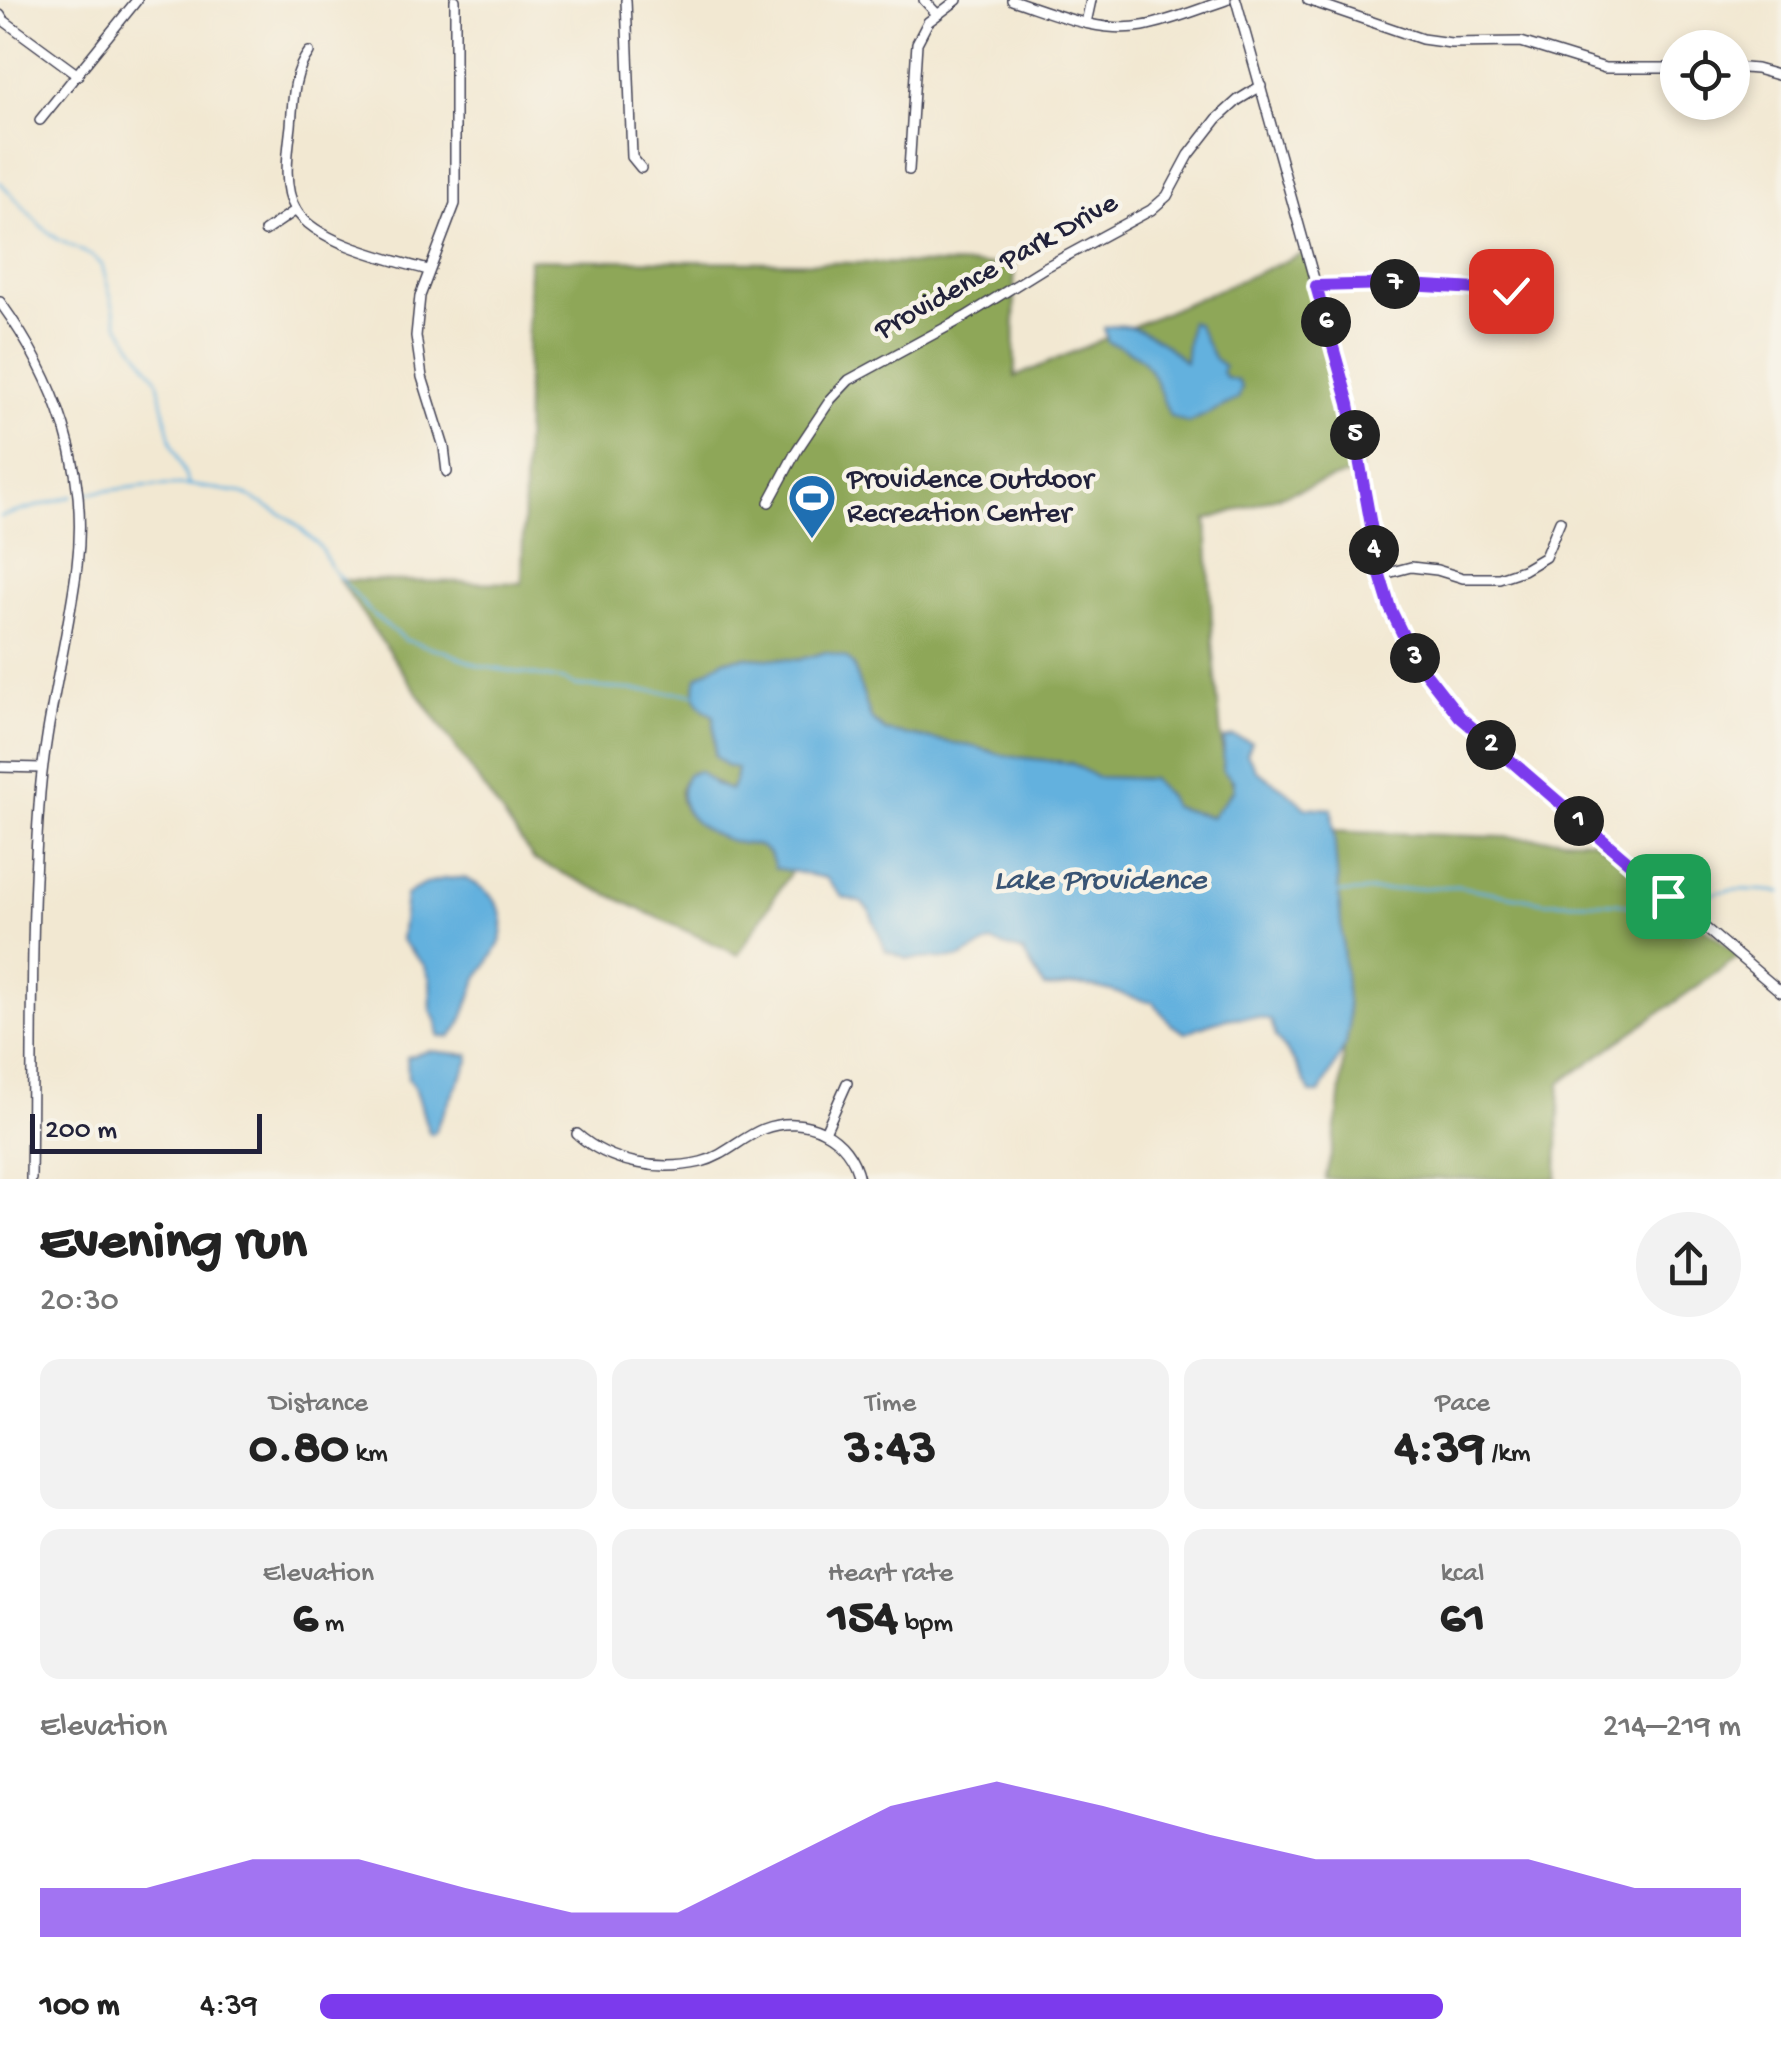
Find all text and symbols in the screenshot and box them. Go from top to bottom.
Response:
map controls [1660,30,1750,120]
button: locate [1660,30,1750,120]
street label: Providence Park Drive [869,186,1125,350]
pin [1469,249,1554,334]
pin: 7 [1370,259,1420,309]
icon: check [1484,264,1539,319]
text: 7 [1388,267,1402,300]
pin: 6 [1301,297,1351,347]
text: 6 [1319,305,1333,338]
pin: 5 [1330,410,1380,460]
text: 5 [1348,418,1362,451]
place label: Providence Outdoor Recreation Center [846,464,1096,533]
sports icon: Providence Outdoor Recreation Center [786,472,838,540]
pin: 4 [1349,525,1399,575]
text: 4 [1367,533,1381,566]
pin: 3 [1390,633,1440,683]
text: 3 [1408,641,1422,674]
pin: 2 [1466,720,1516,770]
text: 2 [1484,728,1498,761]
pin: 1 [1554,796,1604,846]
text: 1 [1573,804,1585,837]
pin [1626,854,1711,939]
water label: Lake Providence [994,863,1208,901]
icon: arrive [1641,869,1696,924]
scale bar [30,1109,262,1154]
text: 200 m [45,1115,117,1148]
button: share [1636,1212,1741,1317]
text: Evening run [40,1213,307,1277]
text: 20:30 [40,1283,119,1321]
text: Distance [269,1388,368,1421]
text: Time [865,1388,916,1421]
text: Pace [1435,1388,1490,1421]
text: 0.80 [249,1421,349,1480]
text: 3:43 [845,1421,936,1480]
text: 4:39 [1394,1421,1485,1480]
text: km [349,1438,388,1471]
text: /km [1485,1438,1531,1471]
text: Elevation [263,1558,374,1591]
text: Heart rate [828,1558,953,1591]
text: kcal [1441,1558,1484,1591]
text: 6 [293,1591,318,1650]
text: 154 [828,1591,898,1650]
text: 61 [1440,1591,1485,1650]
text: m [318,1608,344,1641]
text: bpm [898,1608,953,1641]
text: Elevation [40,1709,167,1747]
text: 214–219 m [1603,1709,1741,1747]
text: 100 m [40,1988,120,2026]
text: 4:39 [200,1988,258,2026]

